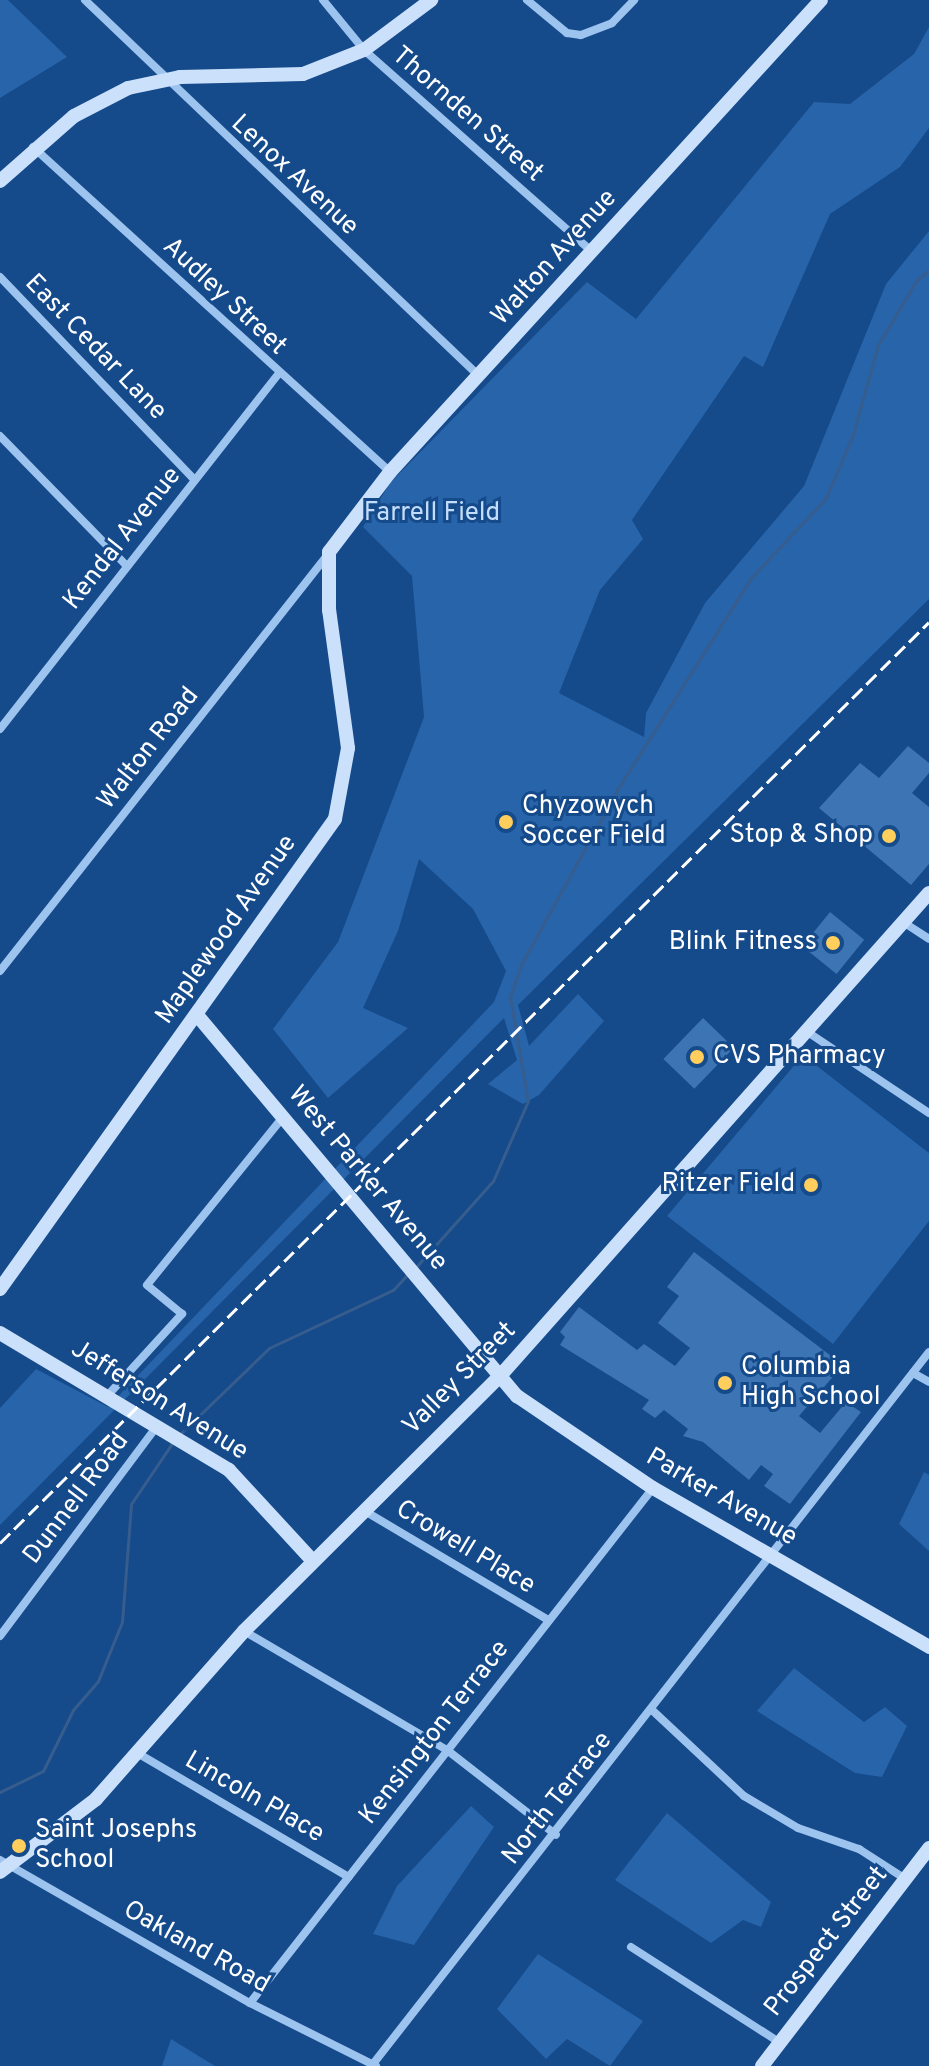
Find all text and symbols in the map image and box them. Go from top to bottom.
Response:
street label: Thornden Street [385,41,549,189]
street label: Lenox Avenue [223,109,365,243]
street label: Walton Avenue [485,183,625,333]
street label: Audley Street [155,232,293,362]
street label: East Cedar Lane [18,269,172,427]
street label: Kendal Avenue [57,461,189,617]
park label: Farrell Field [364,498,500,530]
street label: Walton Road [92,682,206,816]
place label: Chyzowych Soccer Field [522,791,666,852]
marker: Chyzowych Soccer Field [497,813,515,831]
place label: Stop & Shop [730,820,873,852]
marker: Stop & Shop [880,827,898,845]
street label: Maplewood Avenue [150,829,304,1031]
place label: Blink Fitness [669,927,817,959]
marker: Blink Fitness [824,934,842,952]
place label: CVS Pharmacy [713,1041,886,1073]
marker: CVS Pharmacy [688,1048,706,1066]
street label: West Parker Avenue [280,1080,454,1278]
place label: Ritzer Field [662,1169,795,1201]
marker: Ritzer Field [802,1176,820,1194]
street label: Valley Street [397,1316,523,1442]
street label: Jefferson Avenue [64,1334,254,1468]
place label: Columbia High School [741,1352,881,1414]
marker: Columbia High School [716,1374,734,1392]
street label: Dunnell Road [17,1427,137,1571]
street label: Parker Avenue [639,1442,803,1554]
street label: Crowell Place [390,1494,540,1602]
street label: Kensington Terrace [353,1634,517,1832]
street label: North Terrace [496,1726,620,1872]
street label: Lincoln Place [179,1746,329,1850]
place label: Saint Josephs School [35,1815,197,1876]
marker: Saint Josephs School [10,1837,28,1855]
street label: Prospect Street [759,1861,895,2023]
street label: Oakland Road [117,1895,275,2001]

